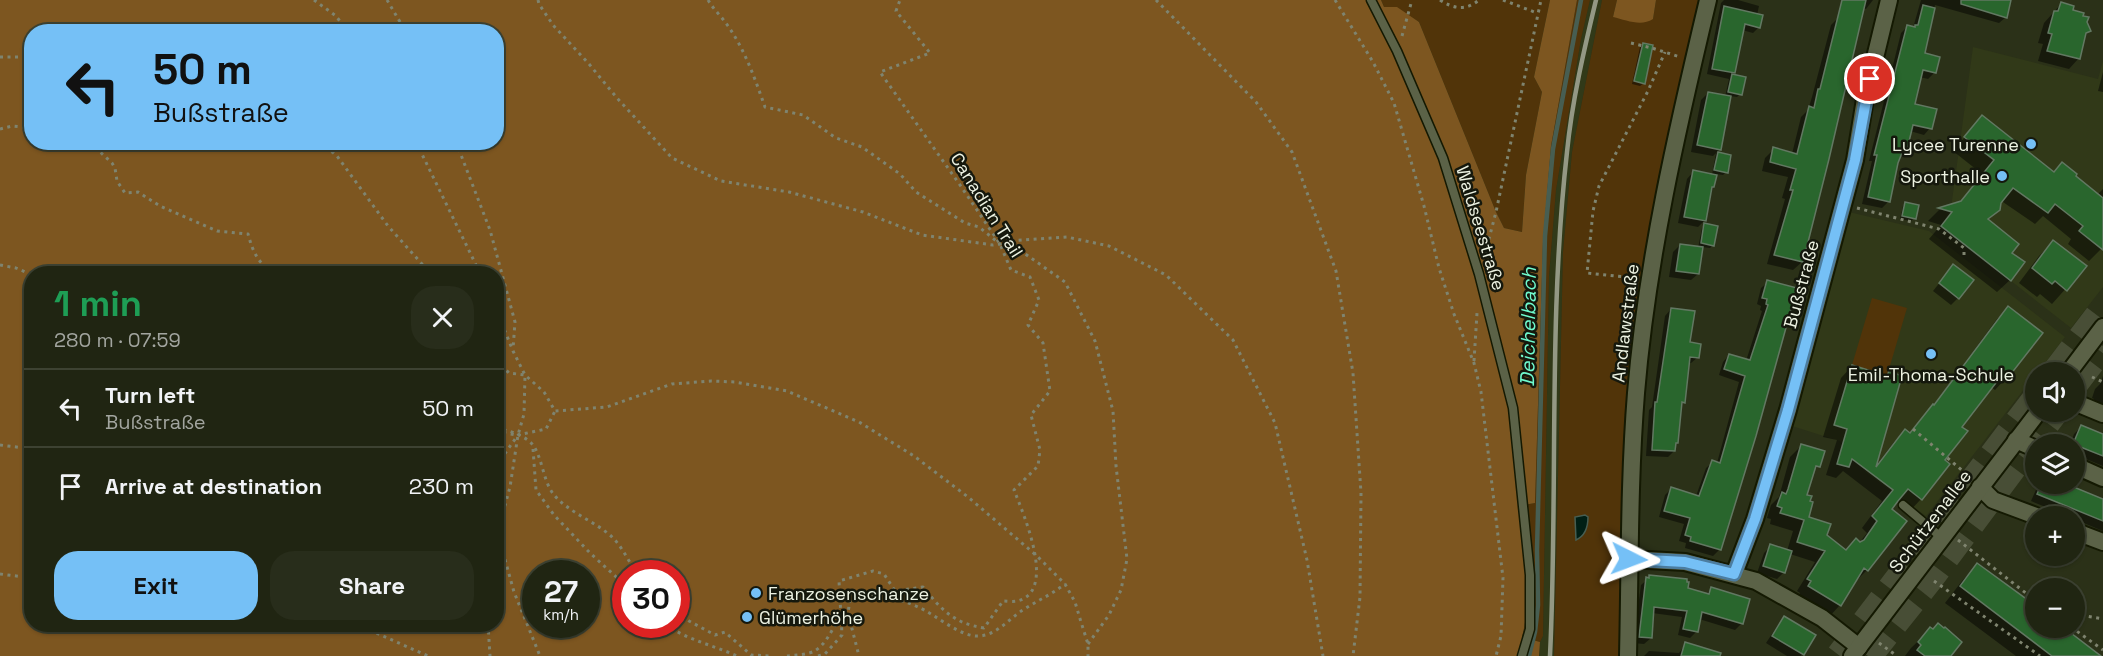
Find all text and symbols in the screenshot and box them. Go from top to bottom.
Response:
text: 50 m [153,43,252,96]
icon: left [54,48,132,126]
pin [1844,53,1895,104]
icon: arrive [1853,62,1886,95]
text: Bußstraße [153,95,289,130]
place label: Lycee Turenne [1892,133,2019,156]
marker: Lycee Turenne [2024,137,2038,151]
street label: Canadian Trail [946,148,1028,262]
street label: Waldseestraße [1451,163,1511,293]
place label: Sporthalle [1900,165,1990,188]
marker: Sporthalle [1995,169,2009,183]
street label: Bußstraße [1778,237,1824,331]
street label: Andlawstraße [1606,262,1644,384]
water label: Deichelbach [1514,266,1542,387]
text: 1 min [54,281,142,327]
button: close [411,286,474,349]
text: 280 m · 07:59 [54,327,181,353]
marker: Emil-Thoma-Schule [1924,347,1938,361]
map controls [2025,362,2085,638]
button: sound [2025,362,2085,422]
place label: Emil-Thoma-Schule [1848,363,2014,386]
text: Turn left [105,381,195,409]
icon: left [54,392,87,425]
text: 50 m [422,394,474,422]
text: Bußstraße [105,409,206,435]
button: layers [2025,434,2085,494]
street label: Schützenallee [1884,465,1976,577]
icon: arrive [54,470,87,503]
text: Arrive at destination [105,472,322,500]
text: 230 m [409,472,474,500]
button: + [2025,506,2085,566]
position arrow [1597,527,1661,591]
button: Exit [54,551,258,620]
button: Share [270,551,474,620]
speed limit sign: 30 [612,560,690,638]
text: 27 [544,572,578,611]
button: − [2025,578,2085,638]
place label: Franzosenschanze [768,582,929,605]
marker: Franzosenschanze [749,586,763,600]
text: km/h [543,605,579,624]
place label: Glümerhöhe [759,606,863,629]
marker: Glümerhöhe [740,610,754,624]

